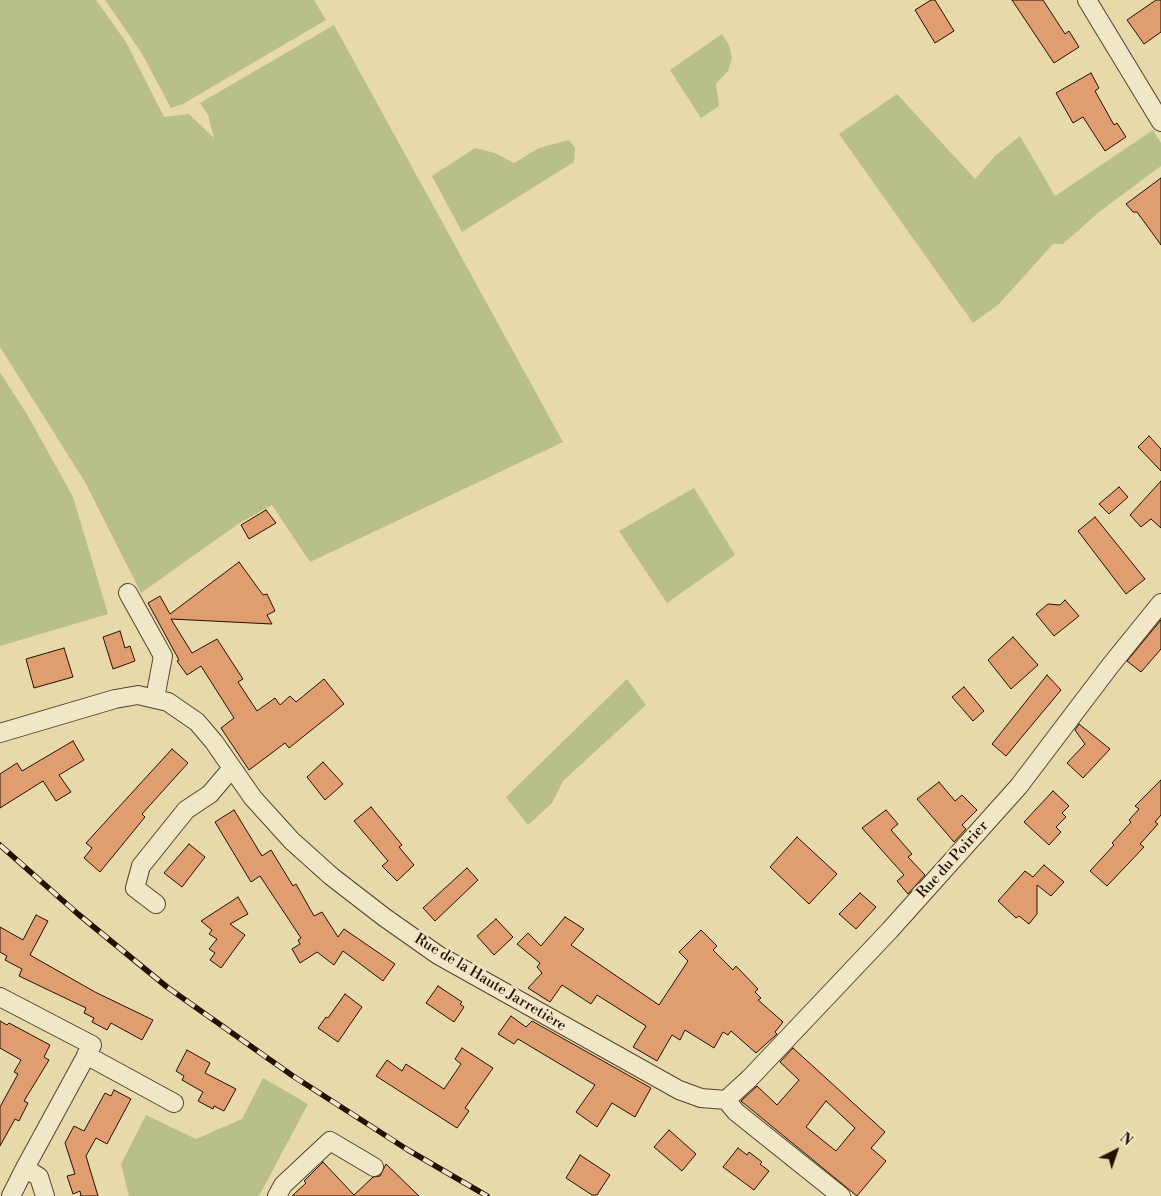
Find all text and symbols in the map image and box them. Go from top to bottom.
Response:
street label: Rue du Poirier [913,818,993,902]
street label: Rue de la Haute Jarretière [411,930,569,1036]
north arrow [1091,1126,1141,1176]
text: N [1116,1129,1136,1150]

